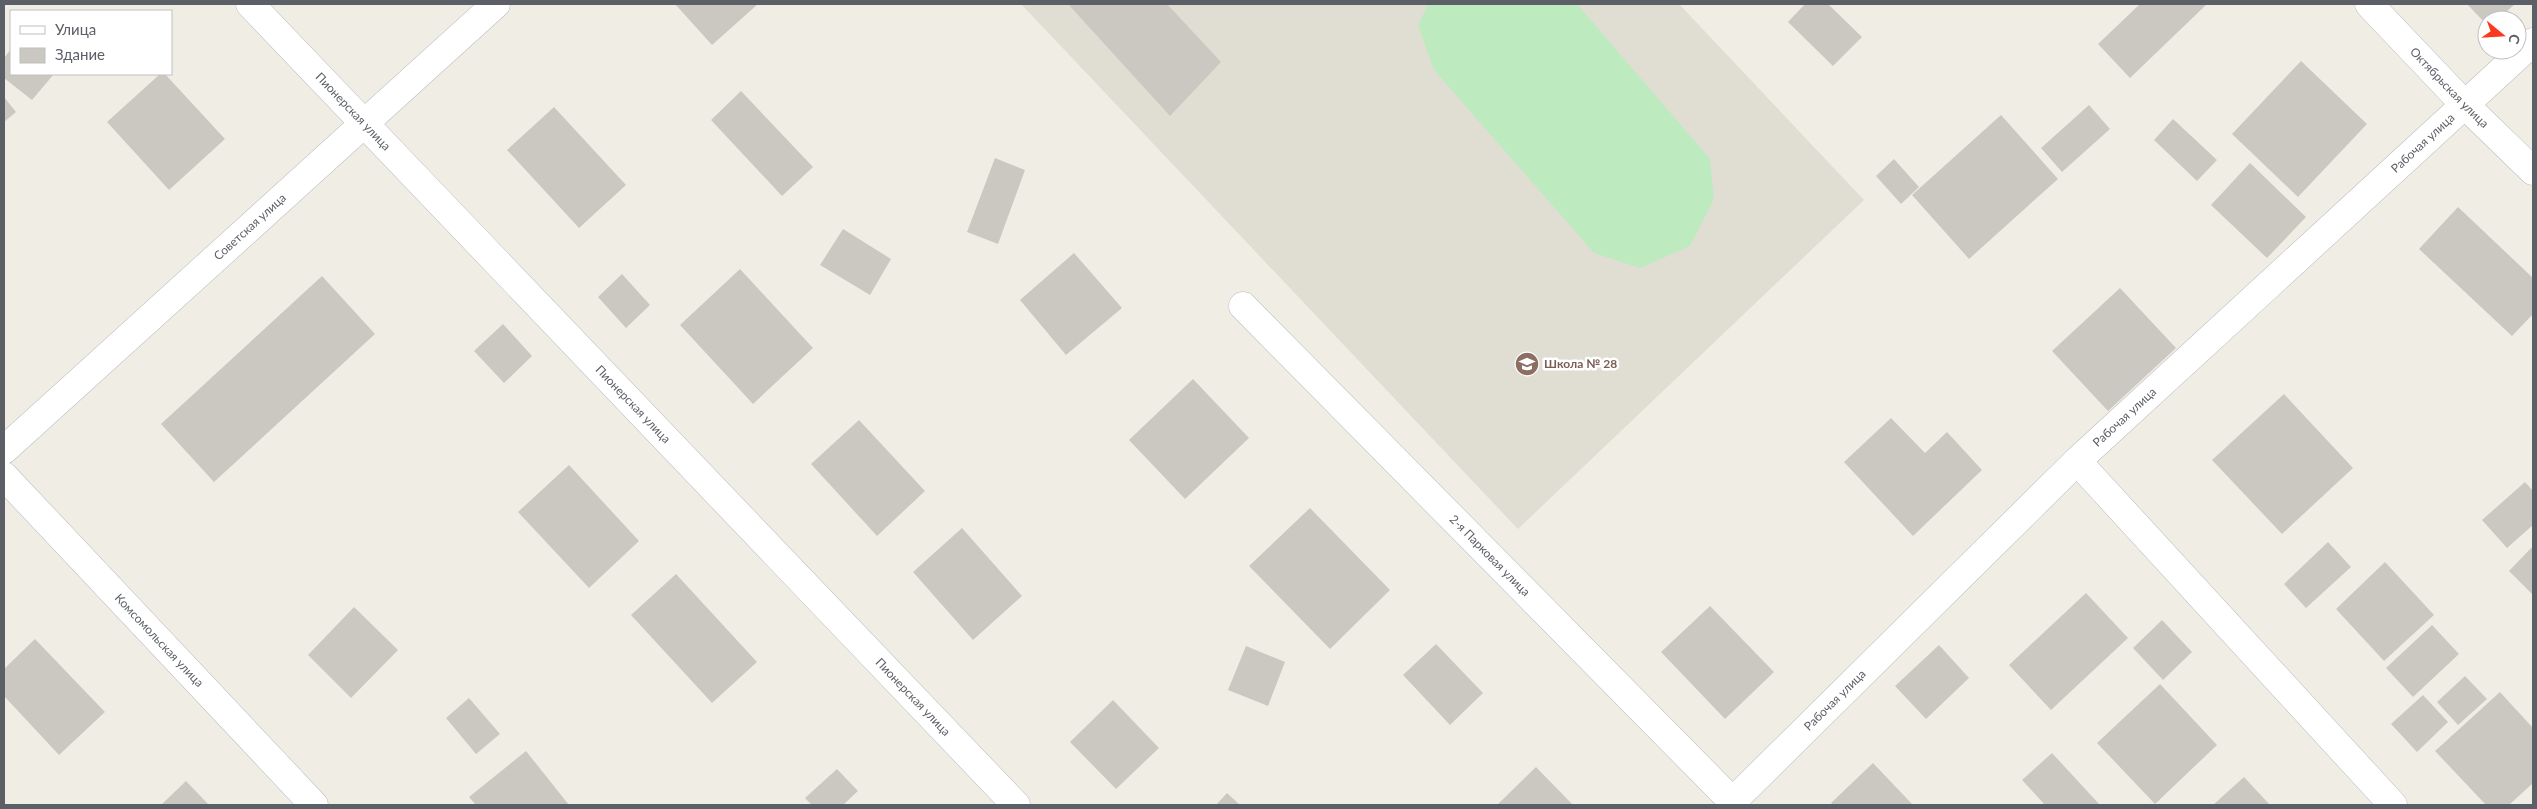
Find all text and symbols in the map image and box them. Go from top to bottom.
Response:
legend [10,10,172,75]
north arrow [2477,10,2527,60]
text: Улица [55,20,96,38]
text: С [2505,32,2524,47]
street label: Октябрьская улица [2407,44,2492,131]
text: Здание [55,45,105,63]
street label: Пионерская улица [313,69,394,153]
street label: Рабочая улица [2388,110,2457,176]
street label: Советская улица [210,190,289,263]
school or university icon: Школа № 28 [1514,351,1540,377]
place label: Школа № 28 [1544,356,1617,371]
street label: Пионерская улица [593,362,674,446]
street label: Рабочая улица [2089,384,2159,450]
street label: 2-я Парковая улица [1447,512,1533,599]
street label: Комсомольская улица [112,590,207,690]
street label: Пионерская улица [872,655,954,739]
street label: Рабочая улица [1801,666,1869,734]

